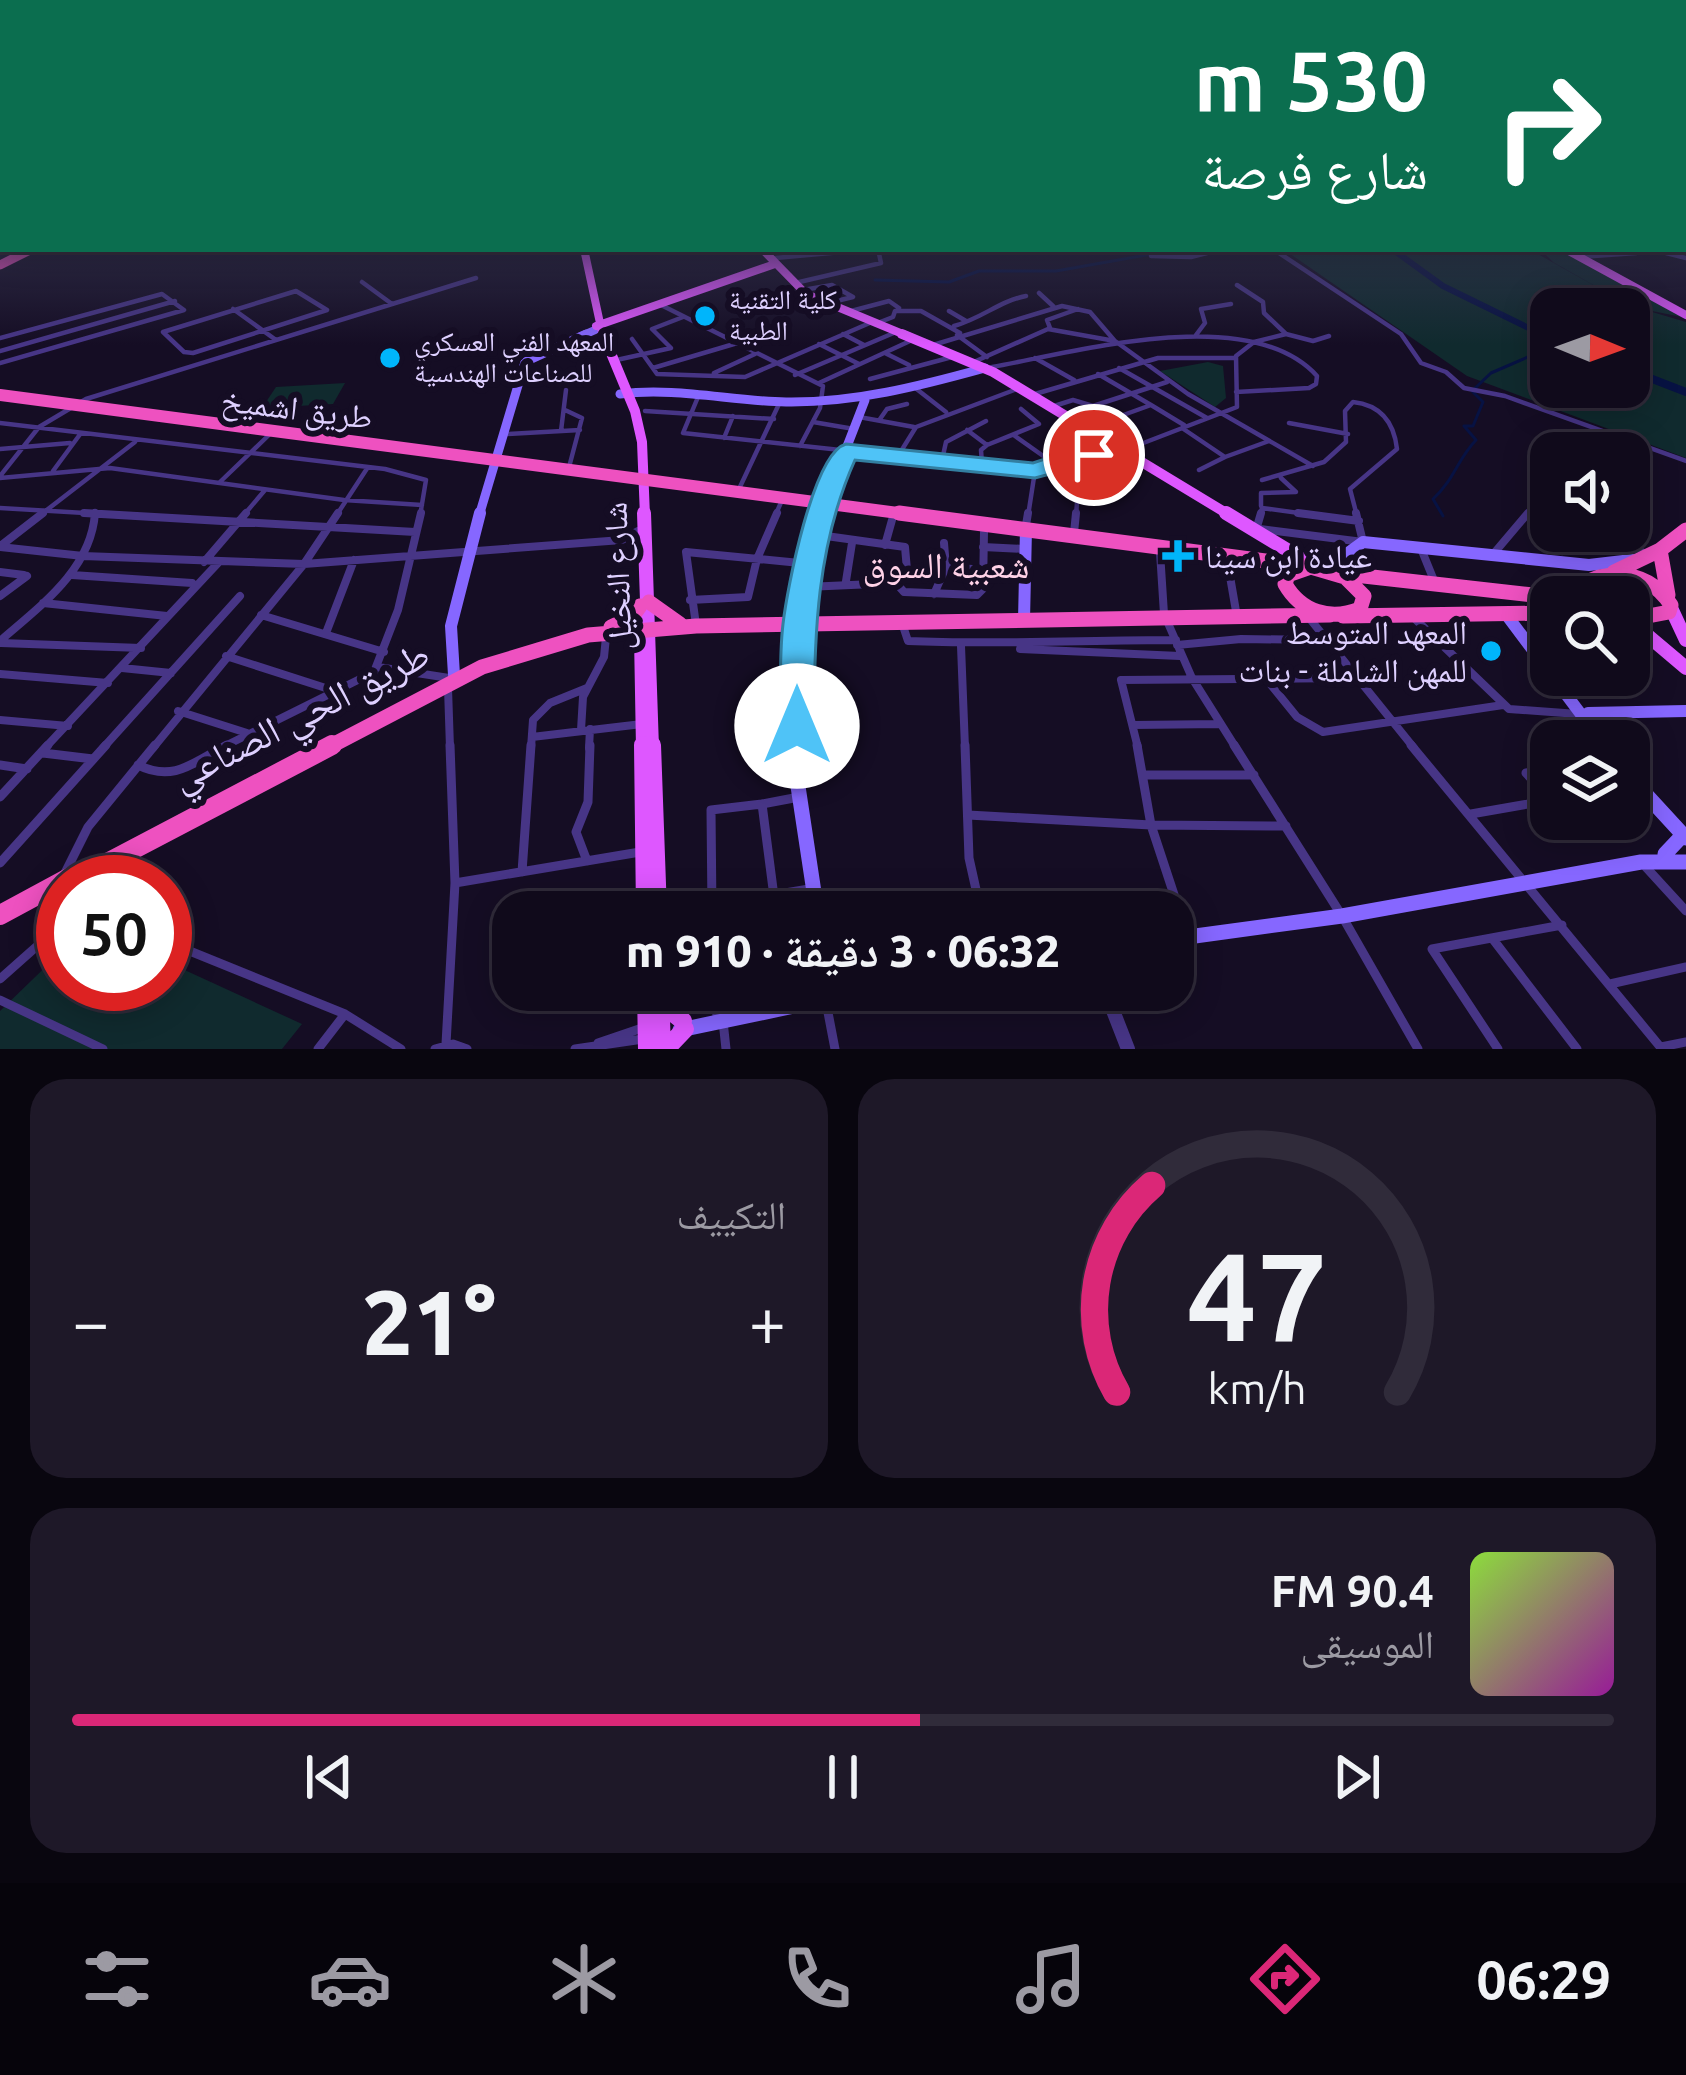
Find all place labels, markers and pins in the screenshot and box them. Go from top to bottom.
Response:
place label: كلية التقنية الطبية [729,284,837,346]
marker: كلية التقنية الطبية [692,303,718,329]
place label: المعهد الفني العسكري للصناعات الهندسية [414,326,614,388]
marker: المعهد الفني العسكري للصناعات الهندسية [377,345,403,371]
pin [1043,404,1145,506]
place label: عيادة ابن سينا [1205,537,1372,577]
marker: عيادة ابن سينا [1162,540,1194,572]
place label: المعهد المتوسط للمهن الشاملة - بنات [1239,613,1467,691]
marker: المعهد المتوسط للمهن الشاملة - بنات [1478,638,1504,664]

